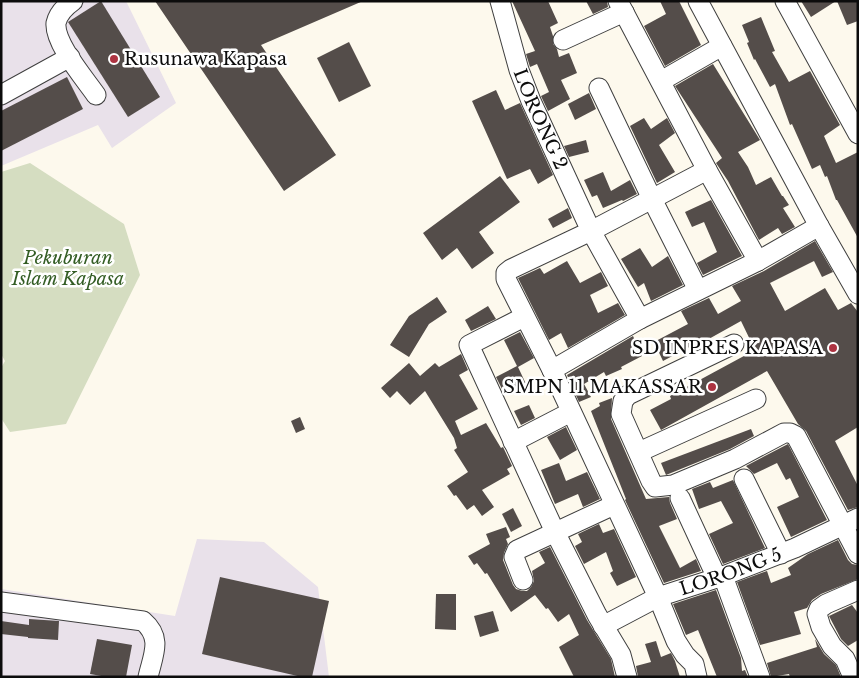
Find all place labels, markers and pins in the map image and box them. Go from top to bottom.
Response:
place label: Rusunawa Kapasa [124,48,287,70]
marker: Rusunawa Kapasa [108,53,120,65]
place label: SD INPRES KAPASA [632,337,824,359]
marker: SD INPRES KAPASA [827,342,839,354]
place label: SMPN 11 MAKASSAR [503,376,703,398]
marker: SMPN 11 MAKASSAR [706,381,718,393]

